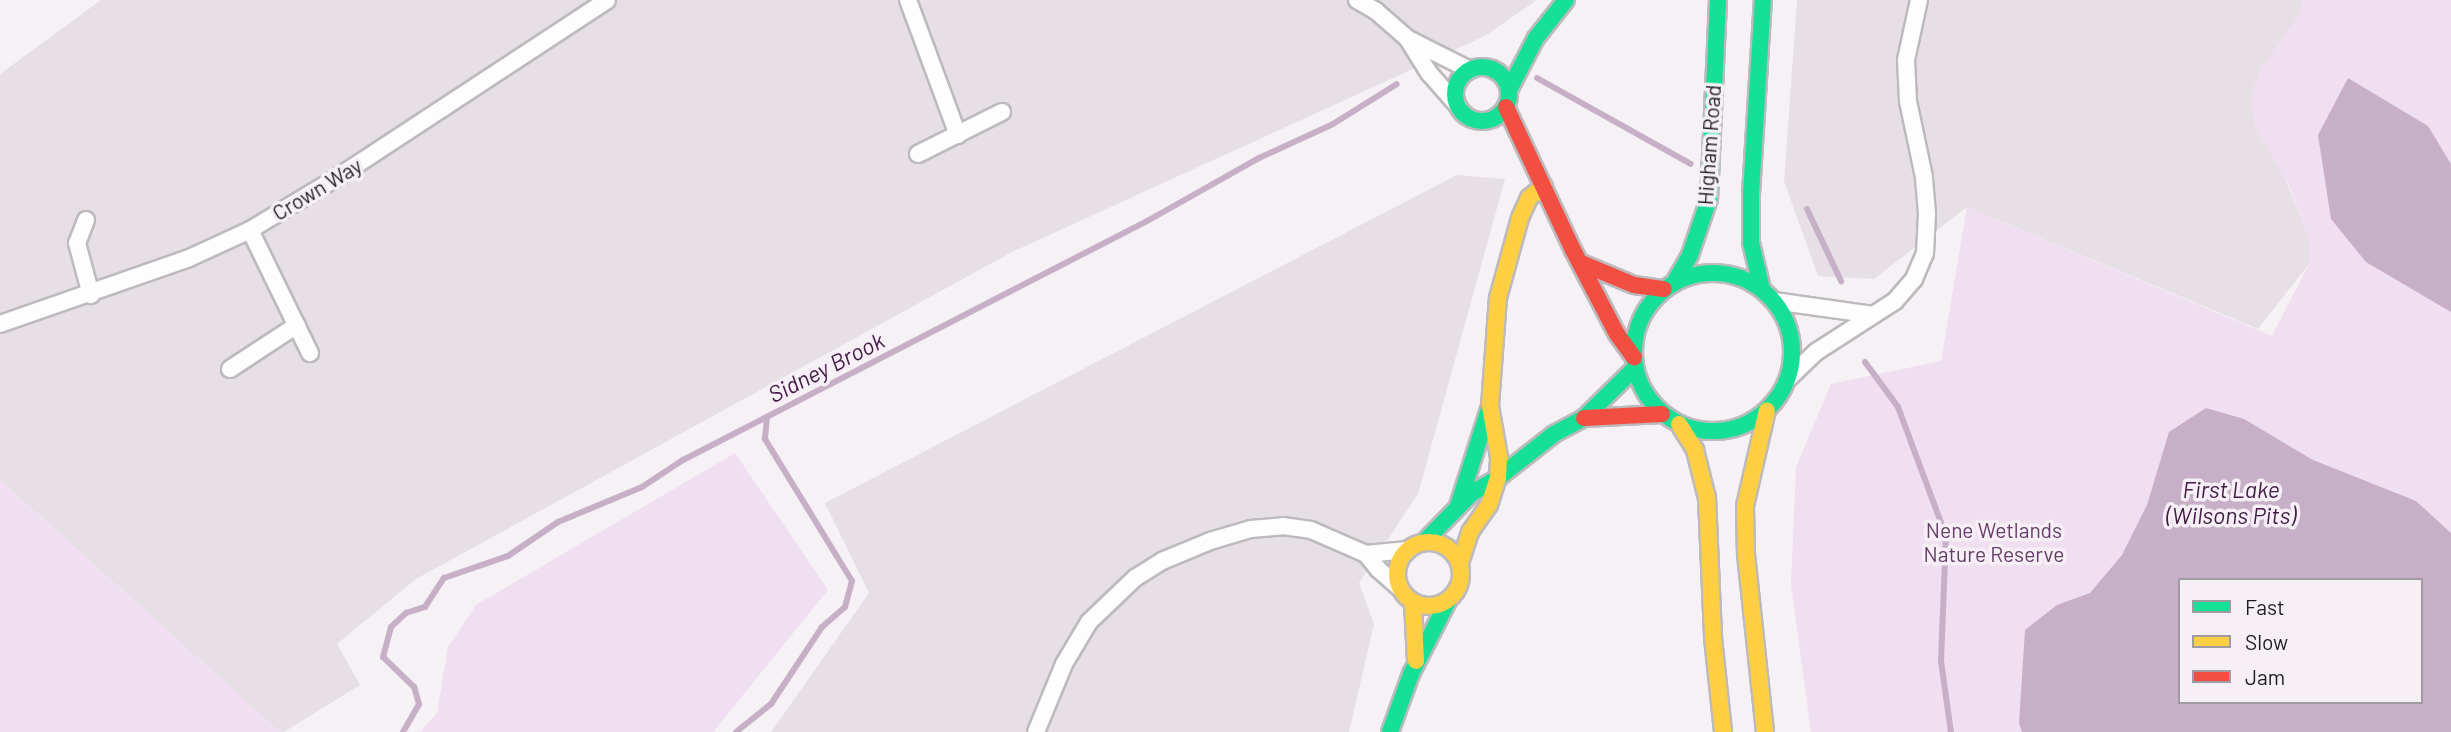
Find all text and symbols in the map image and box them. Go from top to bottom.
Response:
street label: Higham Road [1692,84,1726,206]
street label: Crown Way [268,153,366,225]
water label: Sidney Brook [763,326,889,408]
water label: First Lake (Wilsons Pits) [2166,475,2296,529]
park label: Nene Wetlands Nature Reserve [1924,517,2064,567]
legend [2178,578,2423,704]
text: Fast [2245,594,2285,619]
text: Slow [2245,629,2288,654]
text: Jam [2245,664,2285,689]

